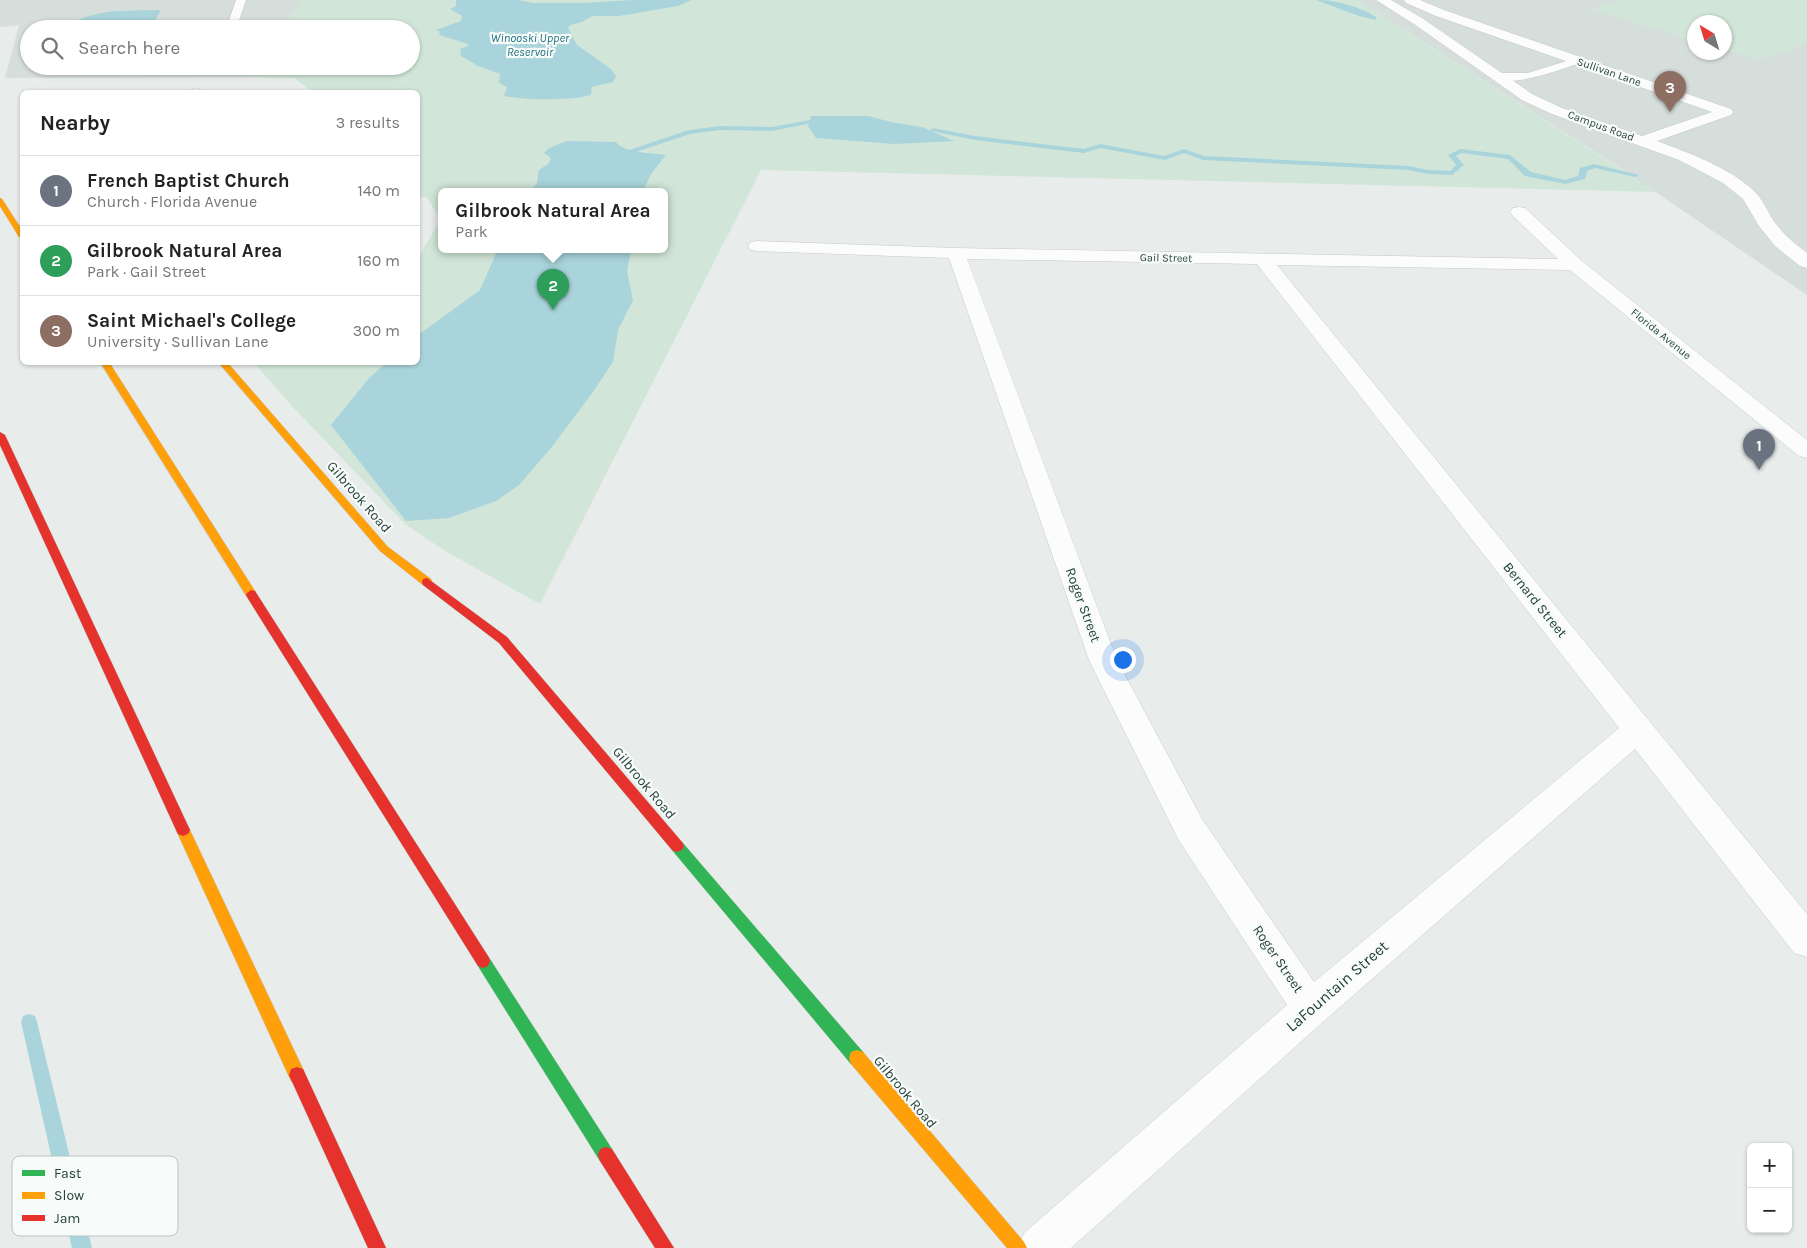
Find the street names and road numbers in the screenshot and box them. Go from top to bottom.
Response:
street label: Sullivan Lane [1575,55,1643,89]
street label: Campus Road [1566,108,1636,144]
street label: Gail Street [1140,251,1192,265]
street label: Florida Avenue [1628,306,1694,362]
street label: Gilbrook Road [323,458,395,536]
street label: Bernard Street [1499,559,1571,641]
street label: Roger Street [1062,565,1104,645]
street label: Gilbrook Road [609,743,679,823]
street label: Roger Street [1249,922,1307,996]
street label: LaFountain Street [1282,936,1392,1036]
street label: Gilbrook Road [870,1052,940,1132]

